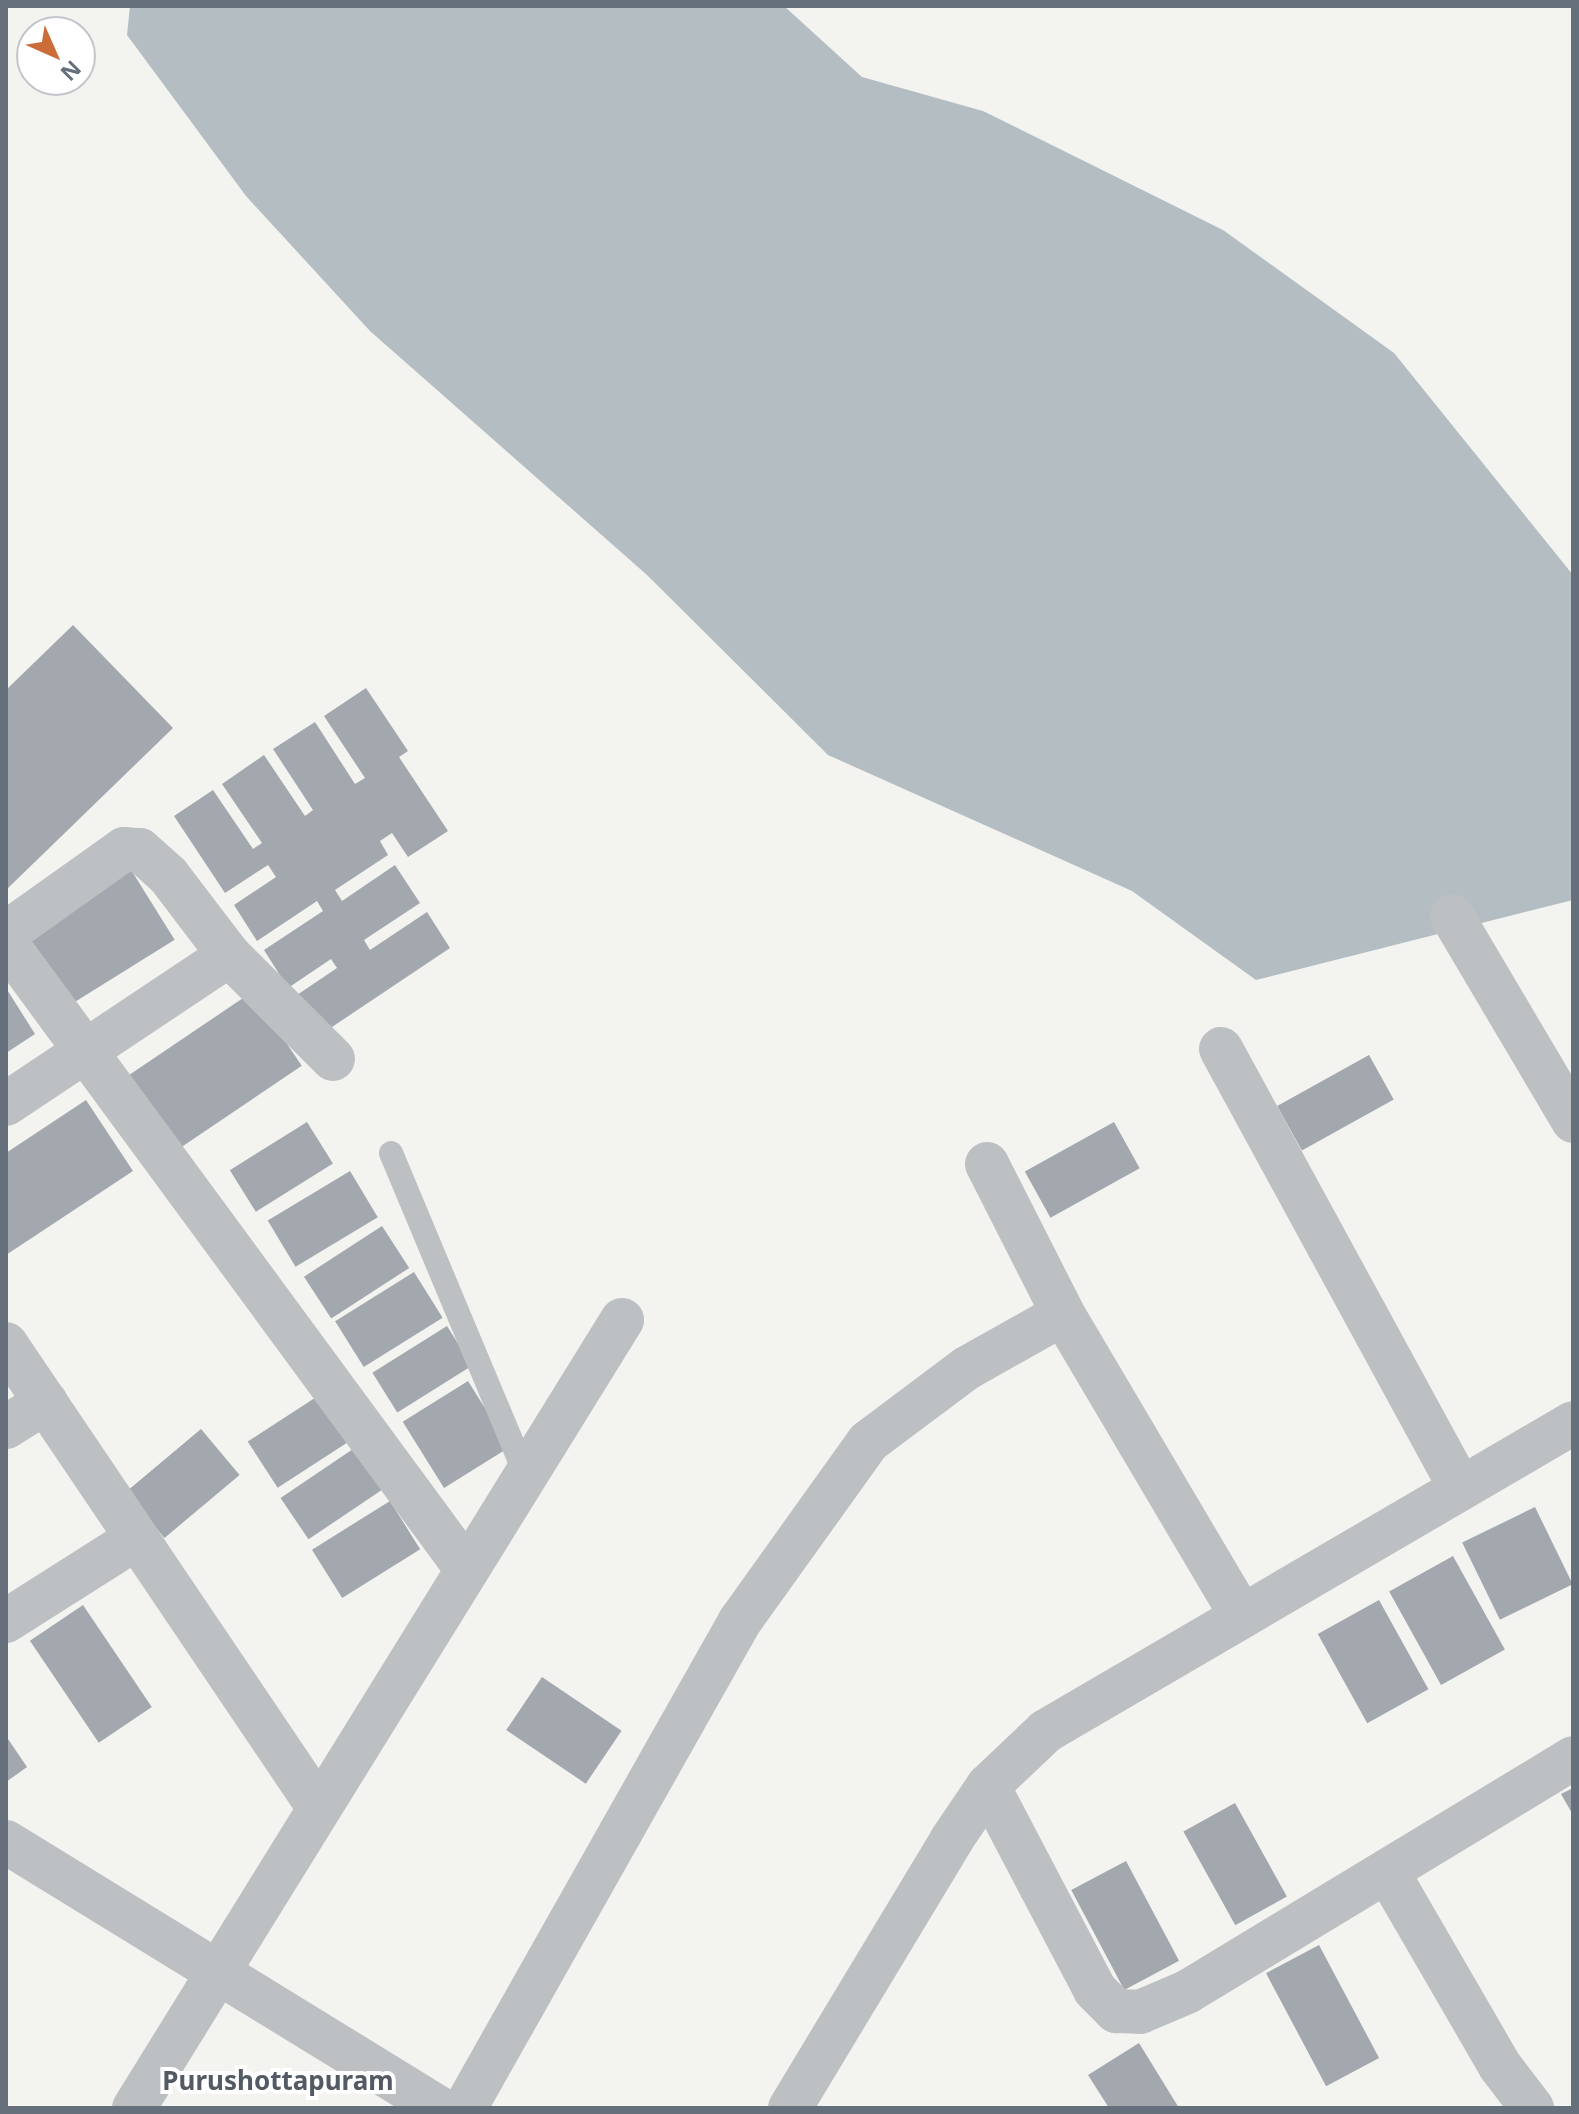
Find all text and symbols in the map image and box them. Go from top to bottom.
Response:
north arrow [16,16,96,96]
text: N [55,55,88,88]
district label: Purushottapuram [162,2065,394,2097]

